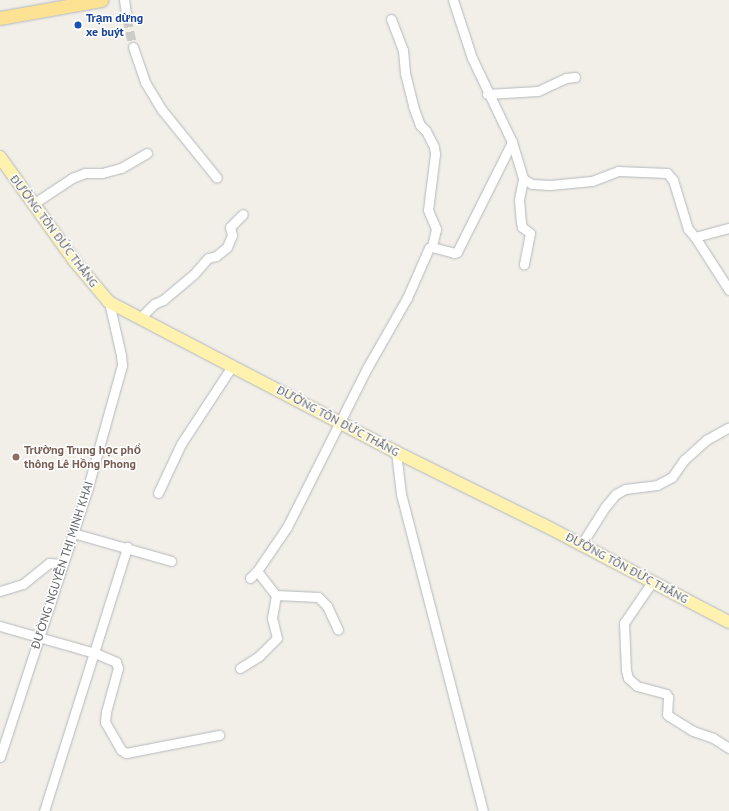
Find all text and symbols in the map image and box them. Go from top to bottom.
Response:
place label: Trạm dừng xe buýt [86,11,143,39]
marker: Trạm dừng xe buýt [73,20,83,30]
street label: ĐƯỜNG TÔN ĐỨC THẮNG [7,172,101,290]
street label: ĐƯỜNG TÔN ĐỨC THẮNG [274,382,402,460]
place label: Trường Trung học phổ thông Lê Hồng Phong [24,443,142,471]
marker: Trường Trung học phổ thông Lê Hồng Phong [11,452,21,462]
street label: ĐƯỜNG NGUYỄN THỊ MINH KHAI [28,479,96,651]
street label: ĐƯỜNG TÔN ĐỨC THẮNG [563,529,691,607]

